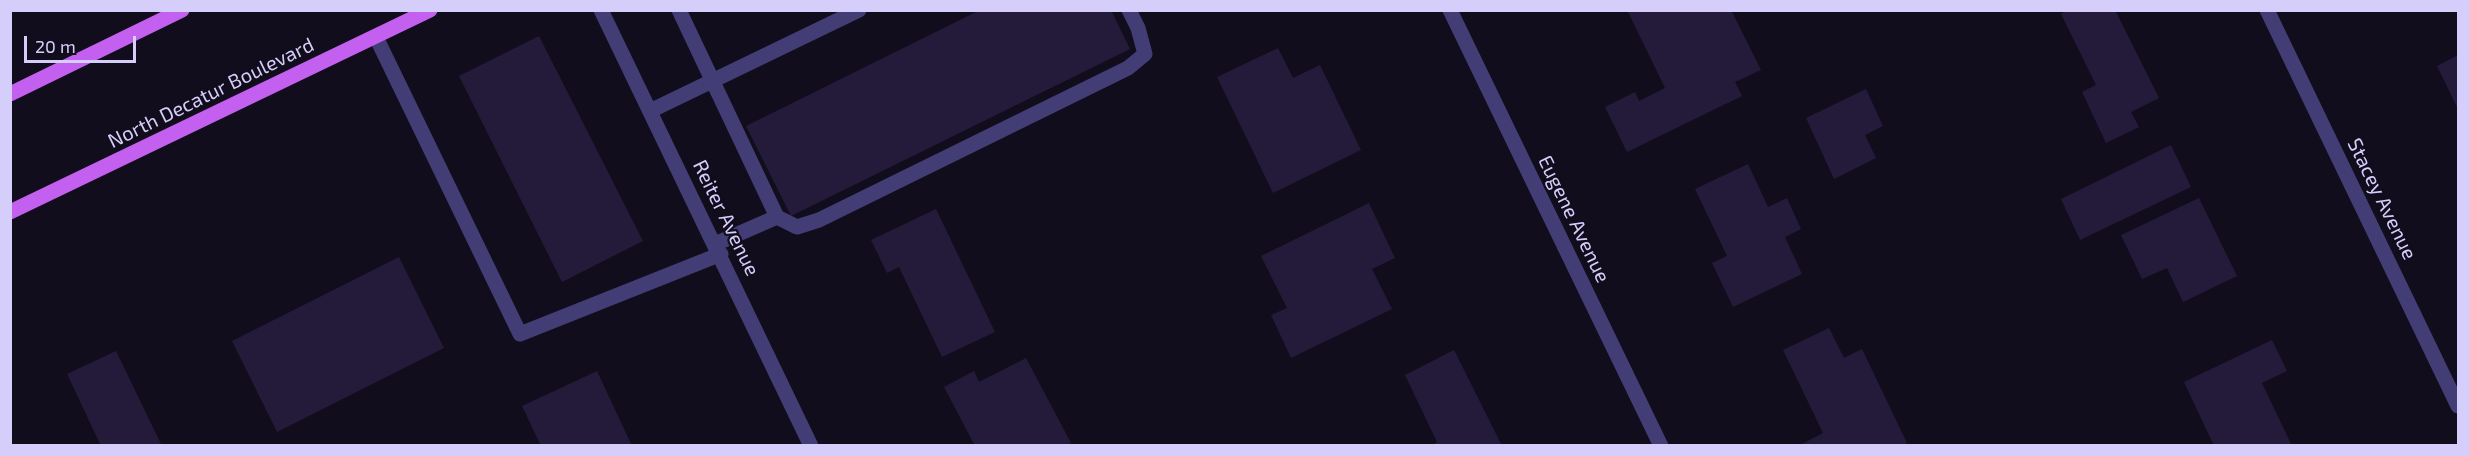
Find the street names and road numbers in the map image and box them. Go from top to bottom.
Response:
street label: North Decatur Boulevard [104,33,318,153]
street label: Stacey Avenue [2342,134,2422,264]
street label: Eugene Avenue [1533,152,1615,286]
street label: Reiter Avenue [688,156,764,280]

